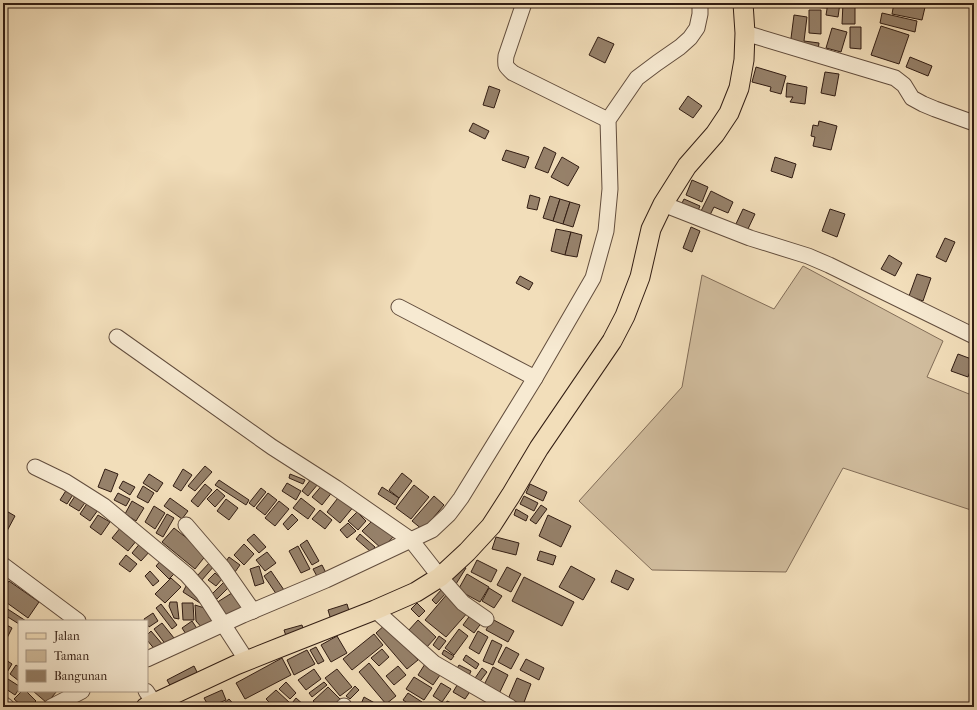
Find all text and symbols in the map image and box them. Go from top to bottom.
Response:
legend [18,620,148,692]
text: Jalan [53,629,80,643]
text: Taman [54,649,89,663]
text: Bangunan [54,669,107,683]

